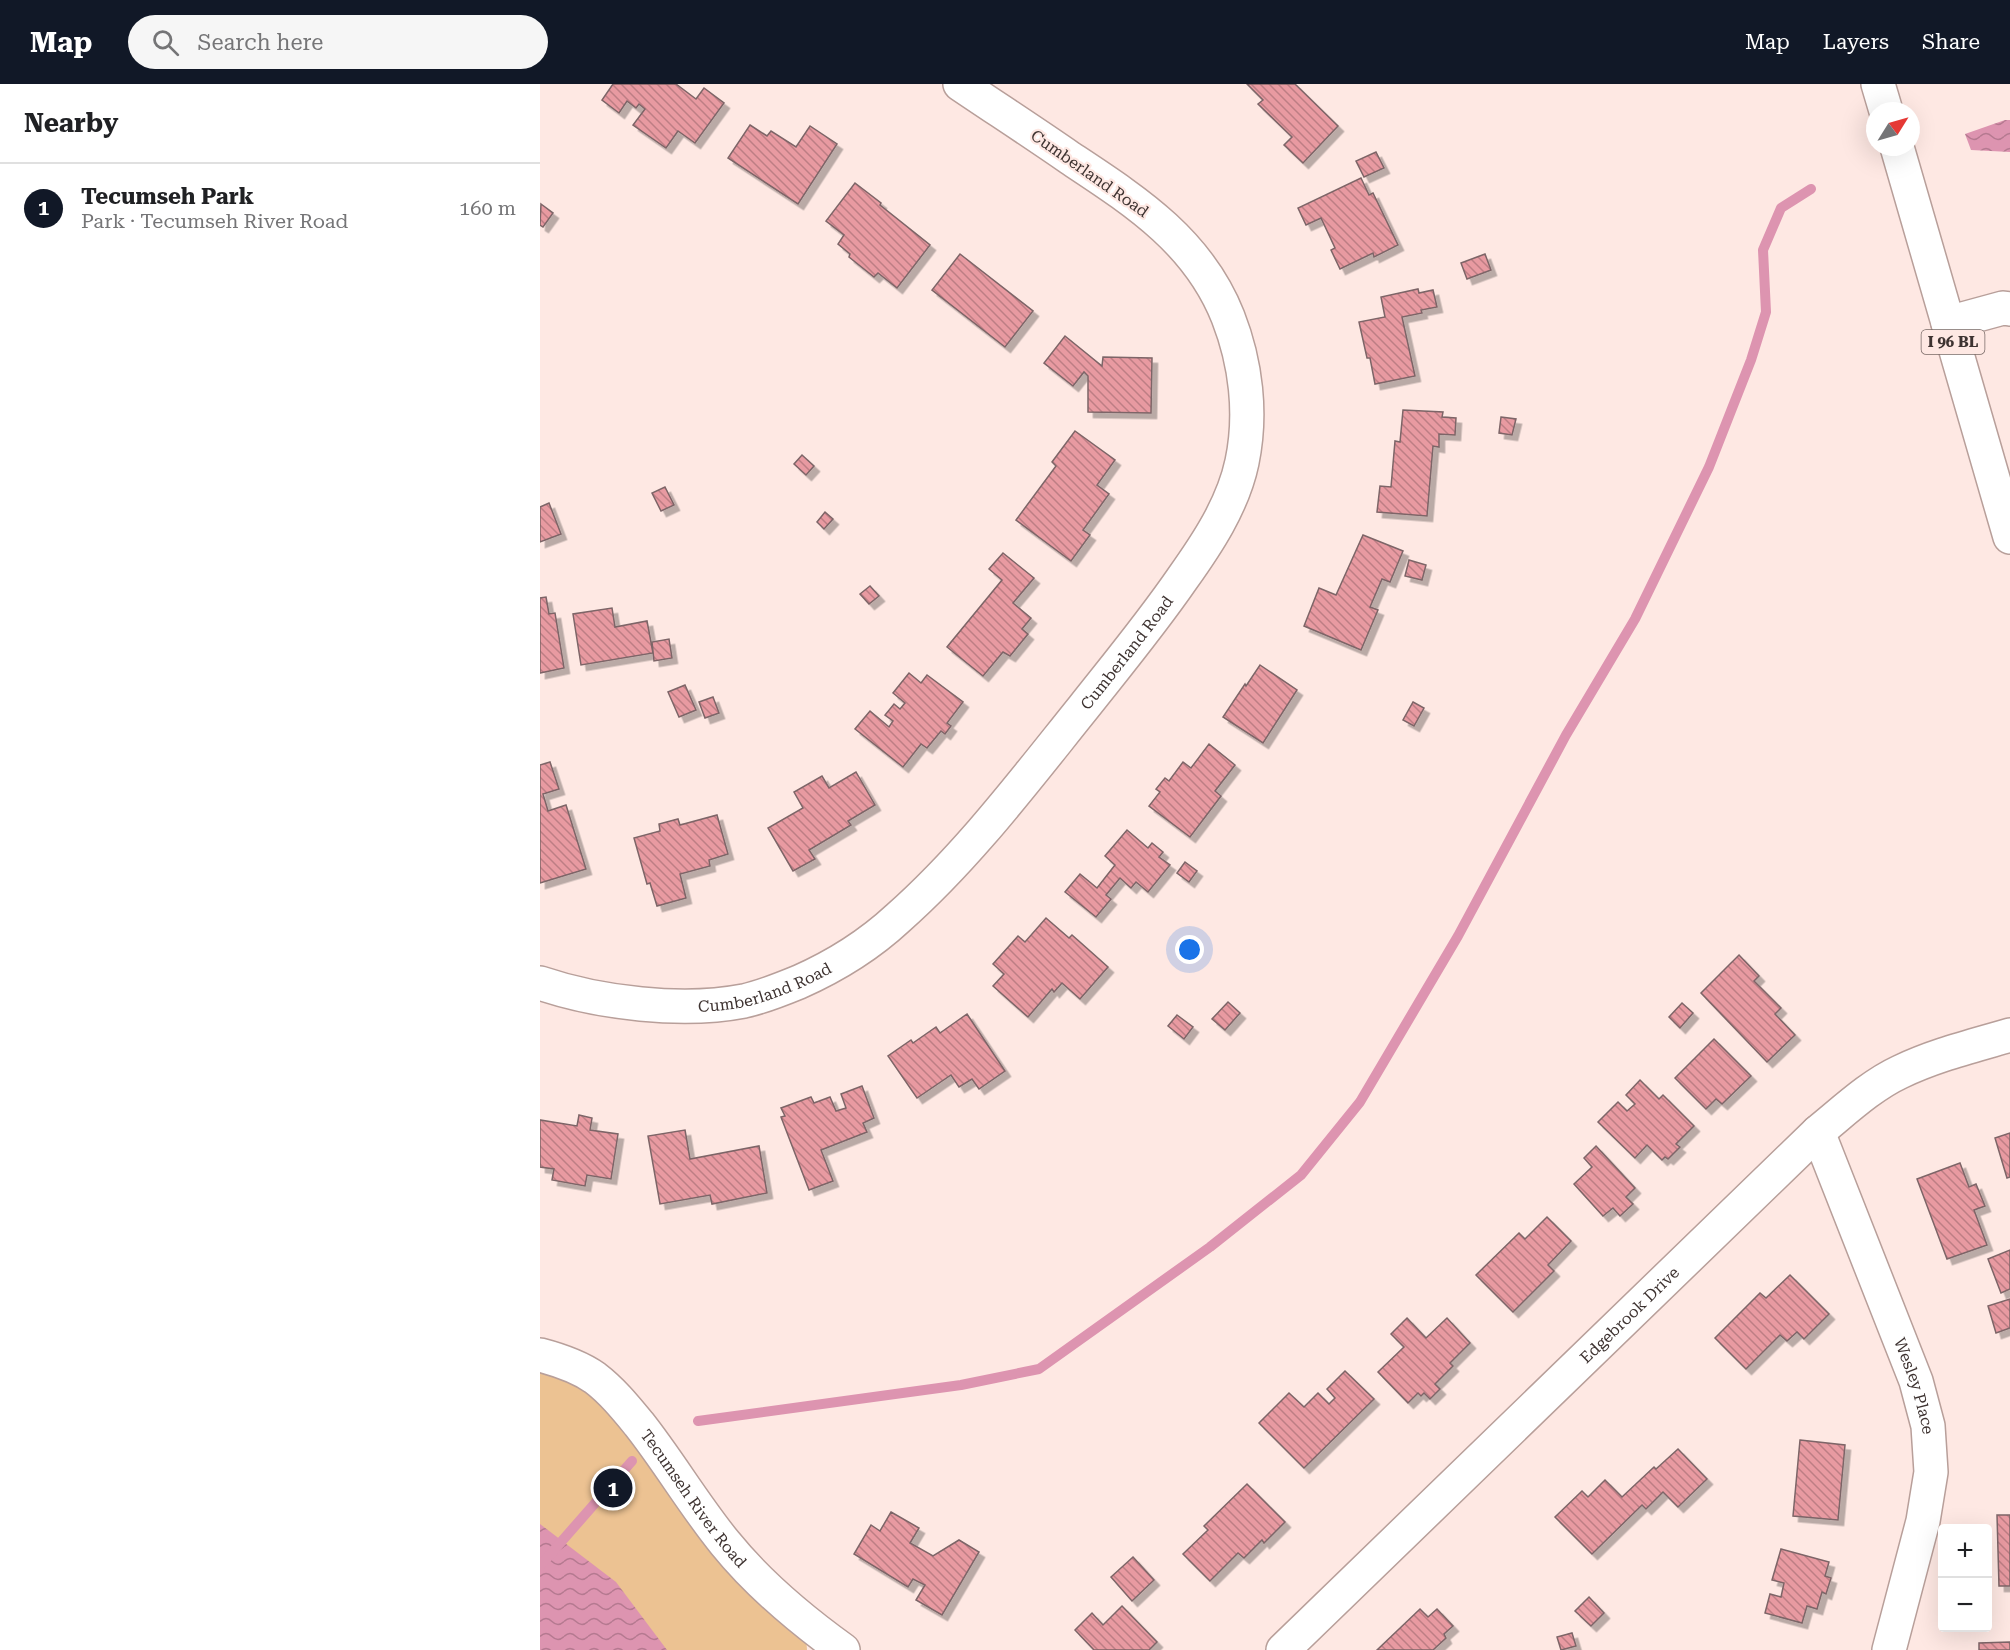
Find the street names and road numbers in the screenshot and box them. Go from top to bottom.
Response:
street label: Cumberland Road [1027,126,1152,221]
road number: I 96 BL [1922,330,1984,354]
street label: Cumberland Road [1076,592,1177,714]
street label: Cumberland Road [698,959,835,1016]
street label: Edgebrook Drive [1576,1263,1683,1367]
street label: Wesley Place [1890,1335,1938,1435]
street label: Tecumseh River Road [636,1426,751,1571]

